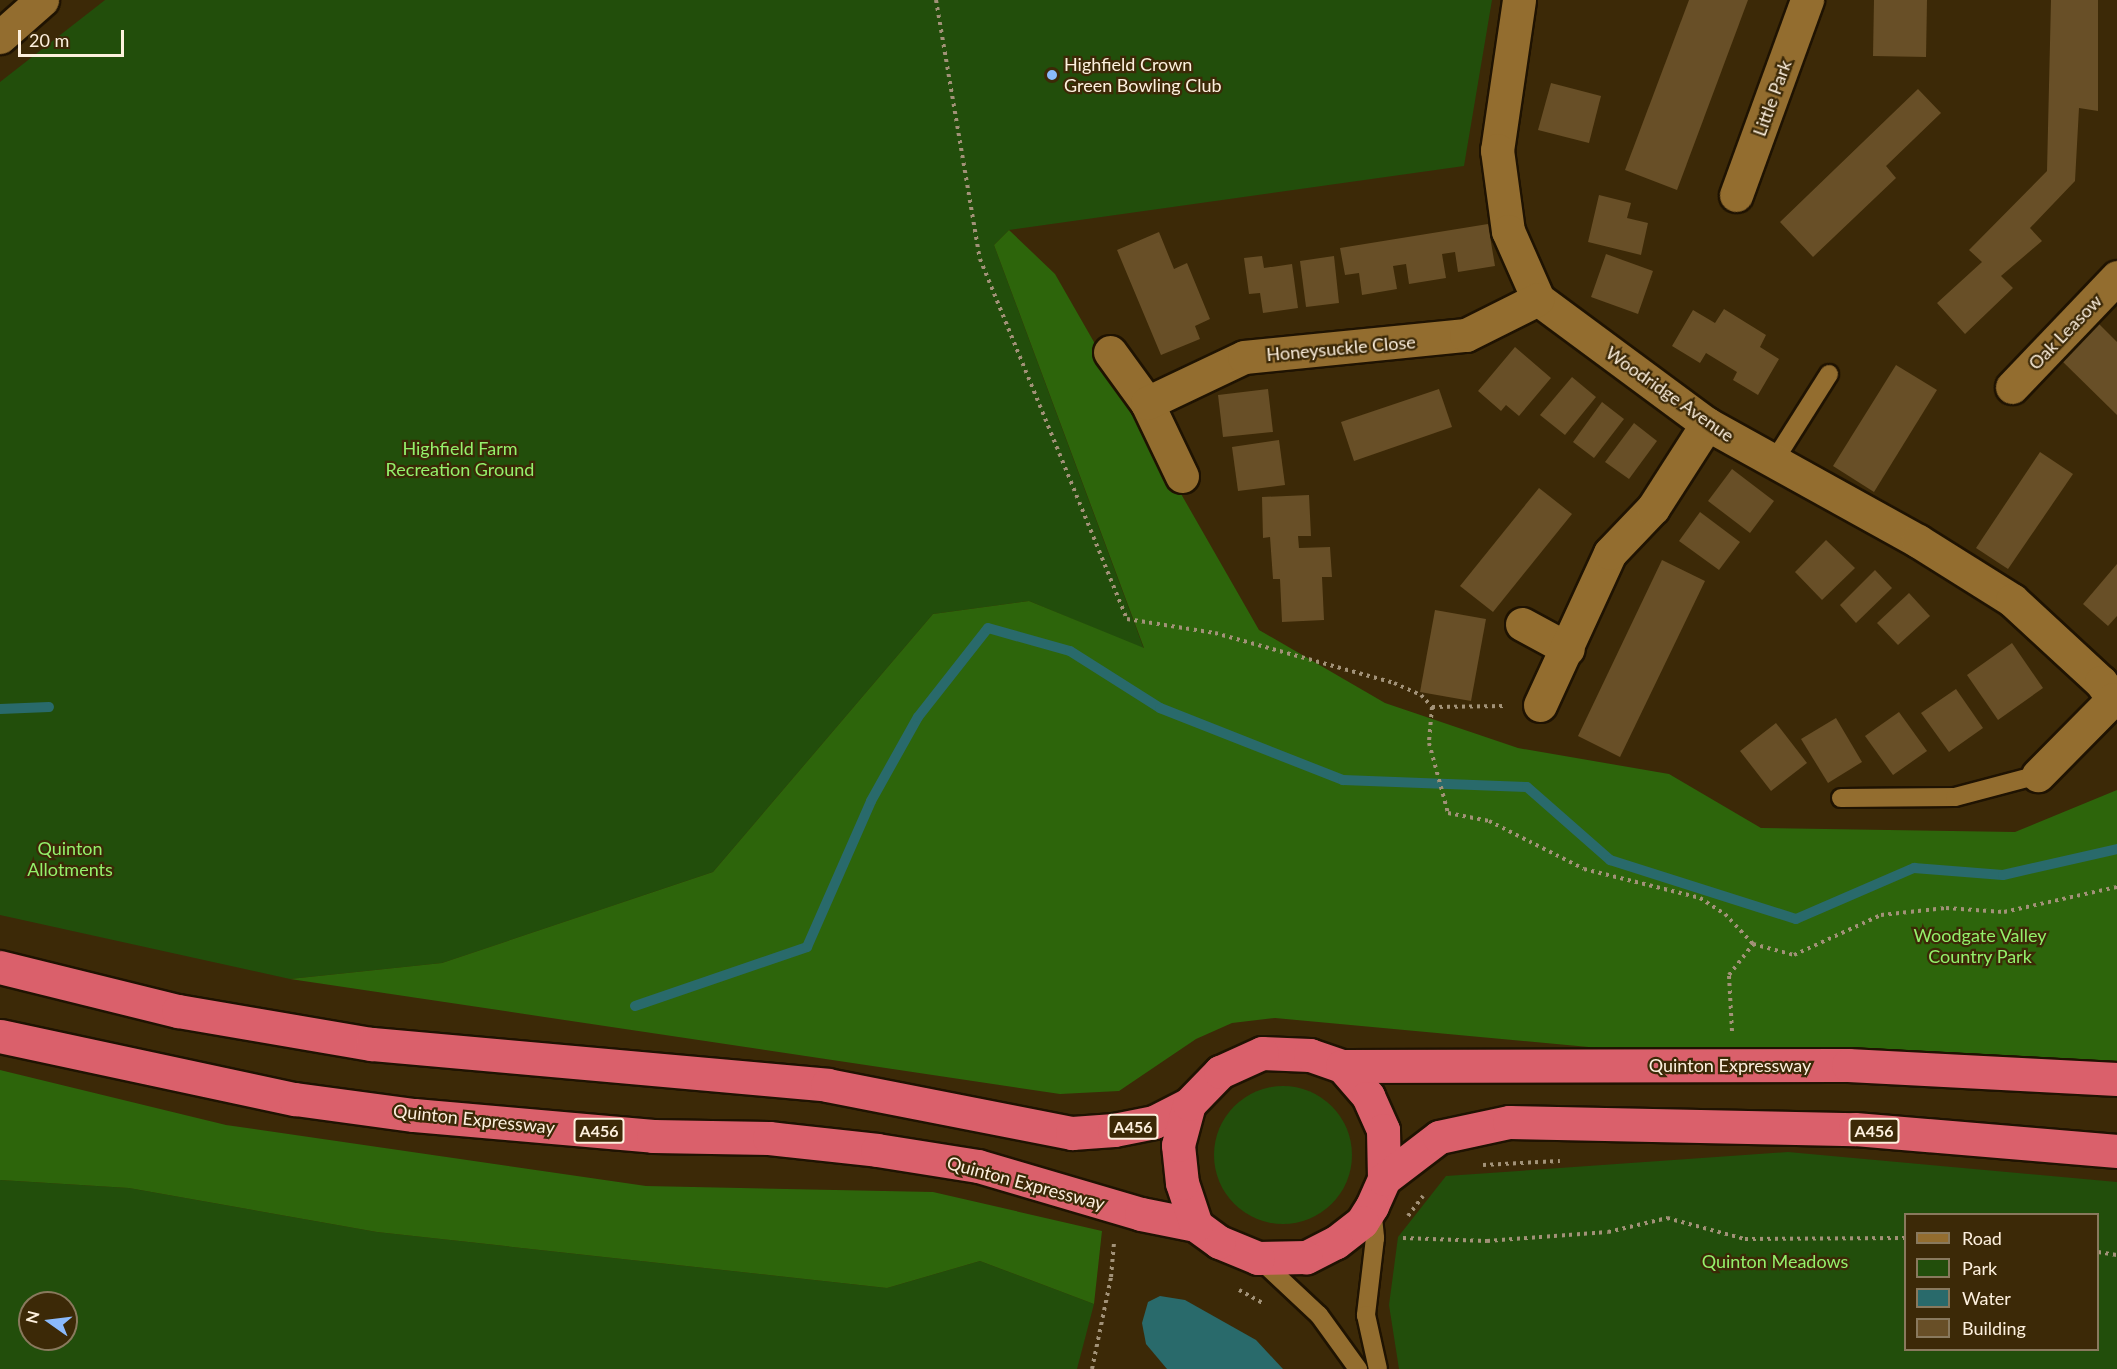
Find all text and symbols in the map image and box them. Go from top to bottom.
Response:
scale bar [21,18,128,56]
text: 20 m [29,29,69,51]
place label: Highfield Crown Green Bowling Club [1064,54,1222,97]
street label: Little Park [1748,57,1796,139]
marker: Highfield Crown Green Bowling Club [1045,68,1059,82]
street label: Oak Leasow [2024,290,2106,374]
street label: Honeysuckle Close [1265,331,1417,365]
street label: Woodridge Avenue [1602,342,1738,446]
park label: Highfield Farm Recreation Ground [386,438,534,480]
park label: Quinton Allotments [27,838,113,880]
park label: Woodgate Valley Country Park [1913,925,2047,968]
street label: Quinton Expressway [1649,1054,1811,1076]
street label: Quinton Expressway [392,1100,556,1138]
road number: A456 [1108,1114,1158,1140]
road number: A456 [574,1118,624,1144]
road number: A456 [1848,1118,1900,1144]
street label: Quinton Expressway [945,1152,1107,1214]
legend [1904,1213,2099,1351]
text: Road [1962,1227,2002,1249]
park label: Quinton Meadows [1702,1250,1848,1272]
text: Park [1962,1257,1997,1279]
text: Water [1962,1287,2011,1309]
north arrow [18,1291,78,1351]
text: N [21,1309,43,1325]
text: Building [1962,1317,2026,1339]

